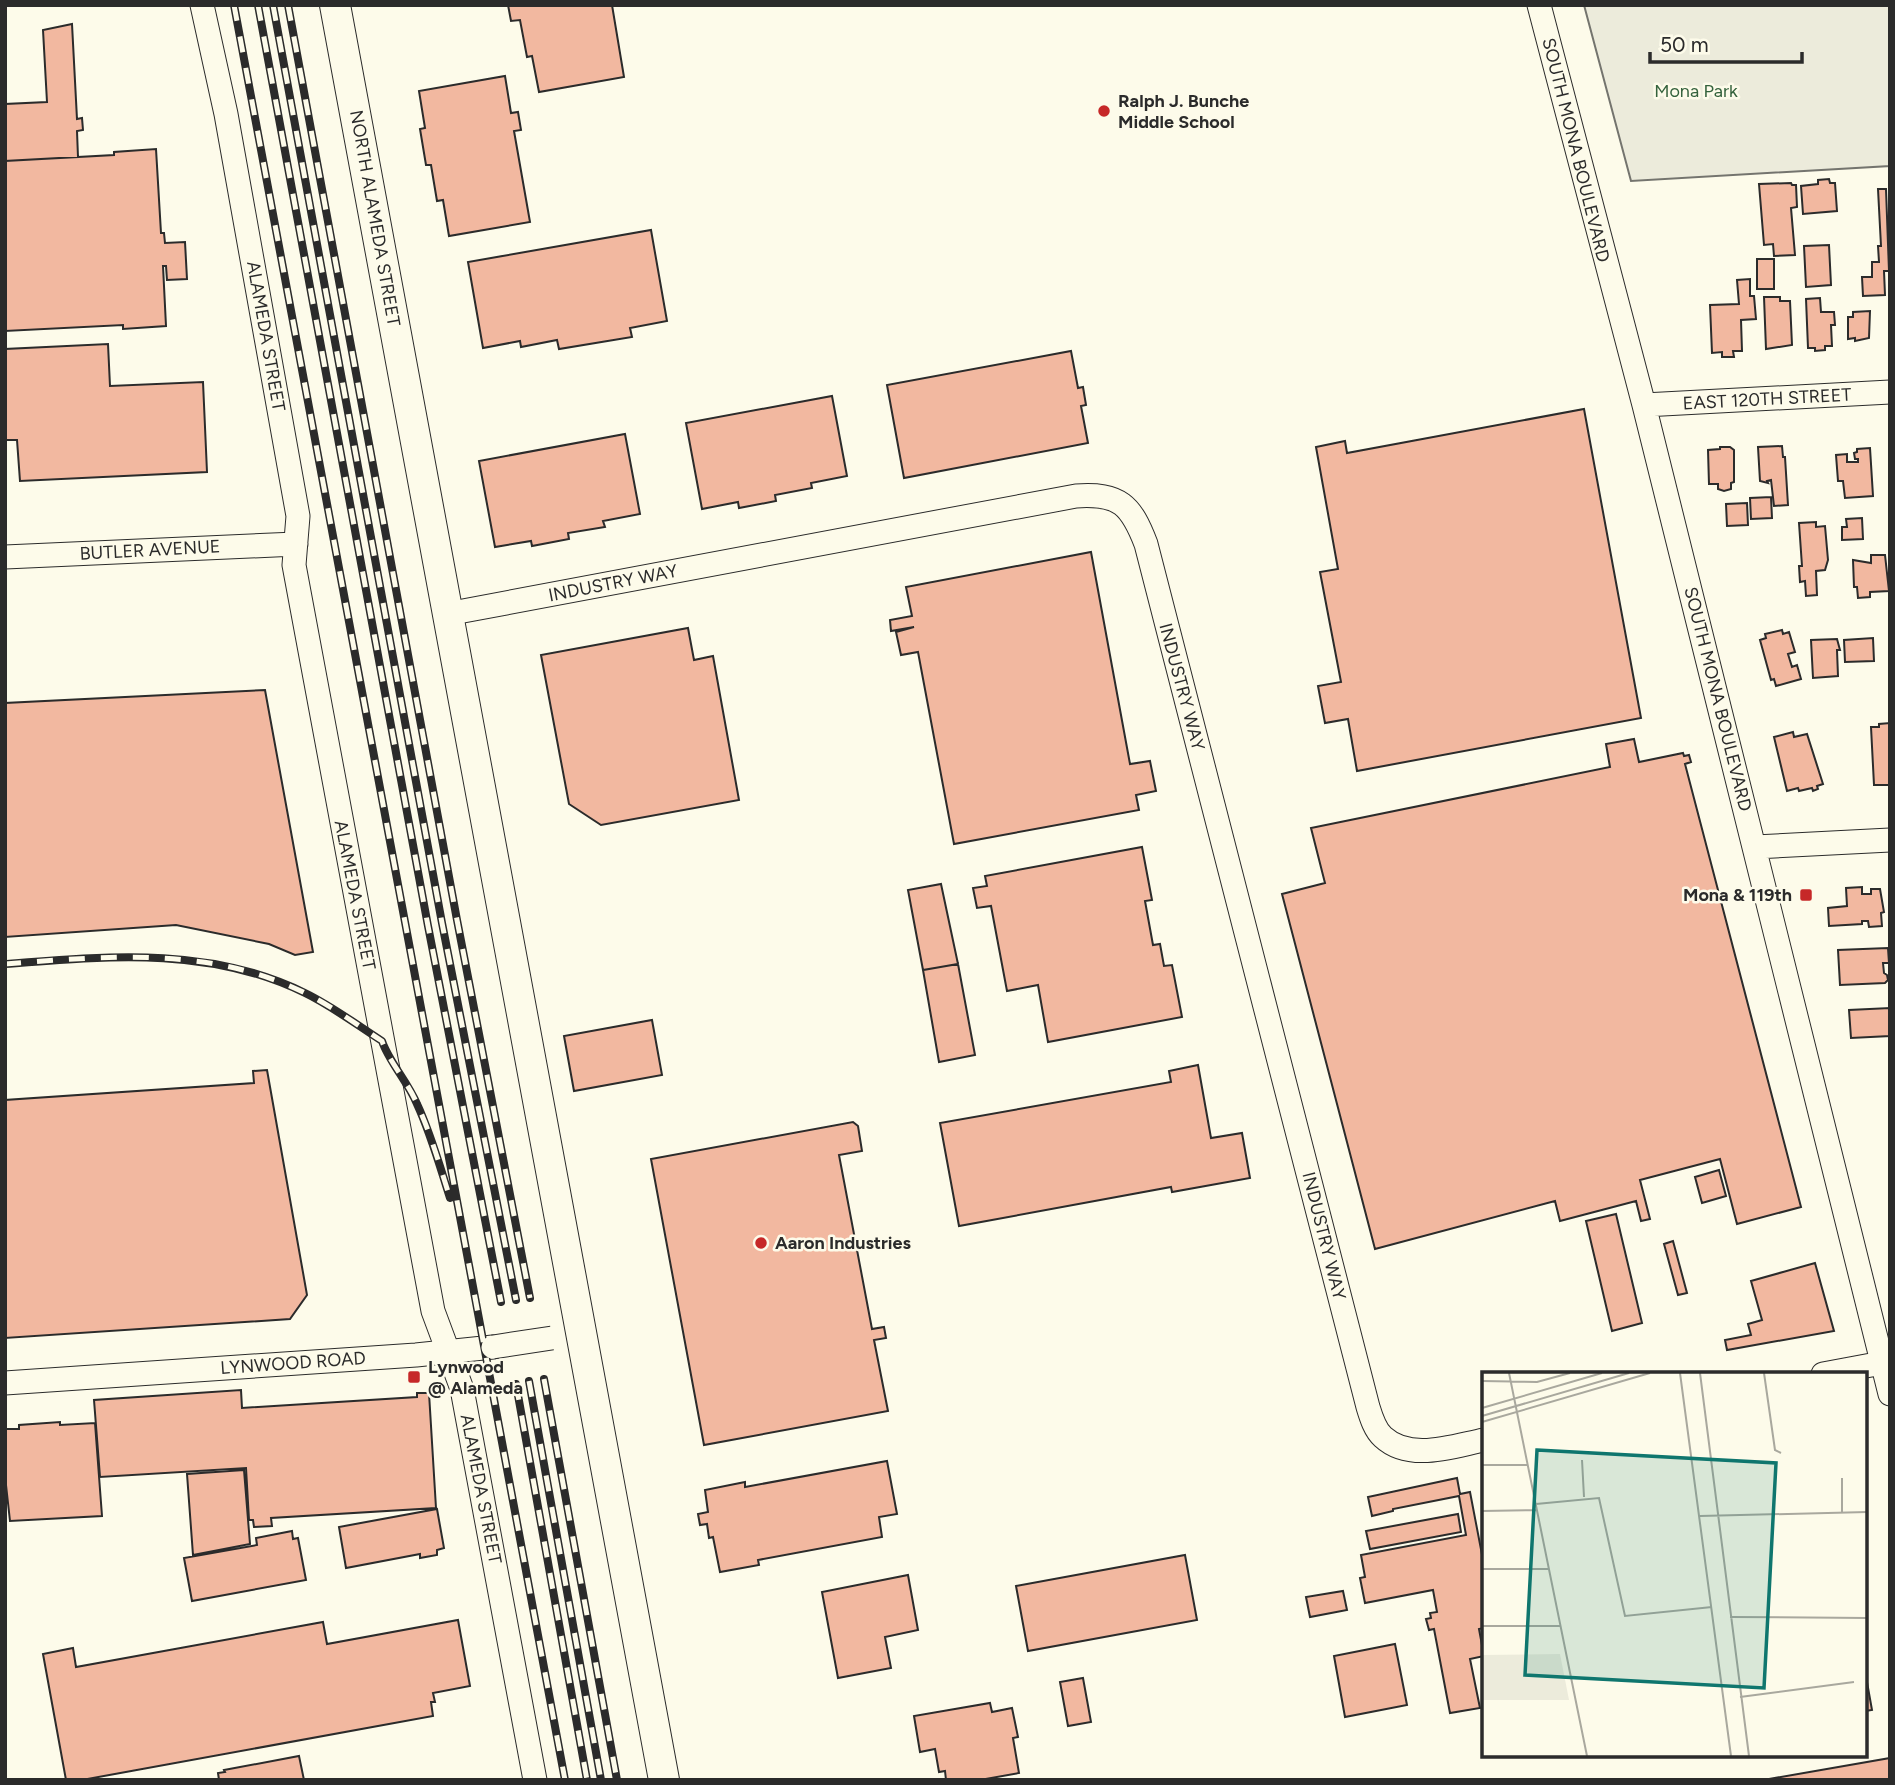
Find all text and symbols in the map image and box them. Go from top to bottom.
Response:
scale bar [1650,21,1802,65]
text: 50 m [1660,32,1709,57]
street label: SOUTH MONA BOULEVARD [1537,36,1615,264]
park label: Mona Park [1654,80,1738,102]
place label: Ralph J. Bunche Middle School [1118,90,1249,133]
marker: Ralph J. Bunche Middle School [1096,103,1112,119]
street label: NORTH ALAMEDA STREET [345,108,405,328]
street label: ALAMEDA STREET [242,259,290,413]
street label: EAST 120TH STREET [1682,384,1852,414]
street label: BUTLER AVENUE [79,535,221,565]
street label: INDUSTRY WAY [547,560,680,606]
street label: SOUTH MONA BOULEVARD [1679,585,1757,813]
street label: INDUSTRY WAY [1154,621,1210,753]
street label: ALAMEDA STREET [330,818,380,972]
place label: Mona & 119th [1683,884,1792,906]
marker: Mona & 119th [1798,887,1814,903]
street label: INDUSTRY WAY [1297,1170,1351,1302]
place label: Aaron Industries [775,1232,912,1254]
marker: Aaron Industries [753,1235,769,1251]
street label: LYNWOOD ROAD [220,1347,366,1379]
place label: Lynwood @ Alameda [428,1356,523,1399]
marker: Lynwood @ Alameda [406,1369,422,1385]
inset map [1482,1372,1867,1757]
street label: ALAMEDA STREET [456,1412,506,1566]

